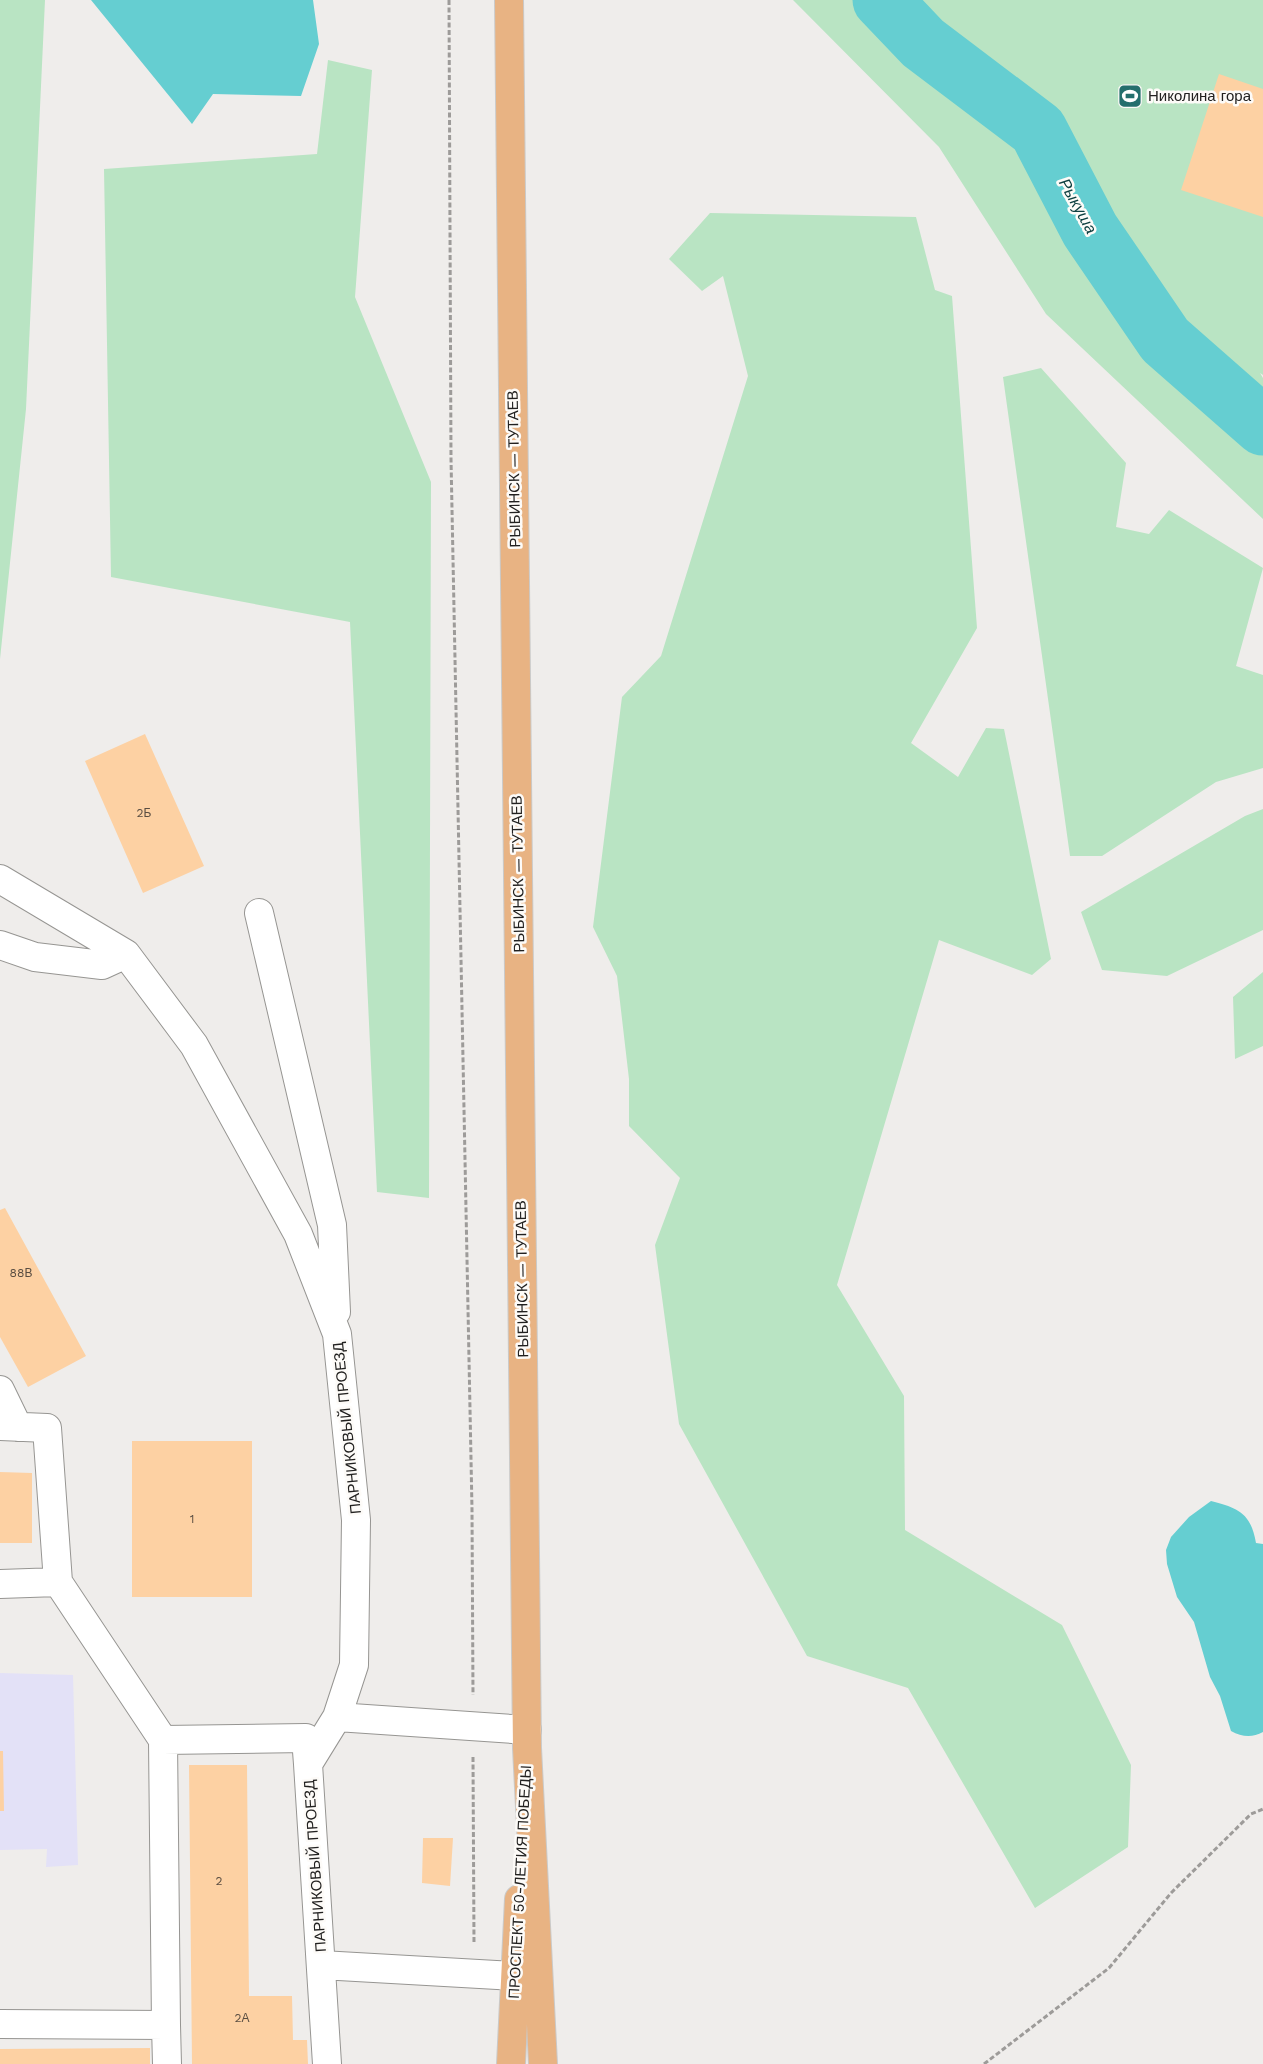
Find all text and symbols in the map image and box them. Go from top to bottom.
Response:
sports icon: Николина гора [1117,83,1143,109]
place label: Николина гора [1148,87,1252,105]
water label: Рыкуша [1055,175,1101,237]
street label: РЫБИНСК — ТУТАЕВ [504,390,524,548]
street label: РЫБИНСК — ТУТАЕВ [508,795,528,953]
house number: 2Б [137,806,152,820]
street label: РЫБИНСК — ТУТАЕВ [512,1200,532,1358]
house number: 88В [10,1266,32,1280]
street label: ПАРНИКОВЫЙ ПРОЕЗД [329,1341,365,1515]
house number: 1 [190,1512,194,1526]
street label: ПРОСПЕКТ 50-ЛЕТИЯ ПОБЕДЫ [505,1765,535,1999]
street label: ПАРНИКОВЫЙ ПРОЕЗД [300,1779,330,1953]
house number: 2 [216,1874,223,1888]
house number: 2А [235,2011,250,2025]

